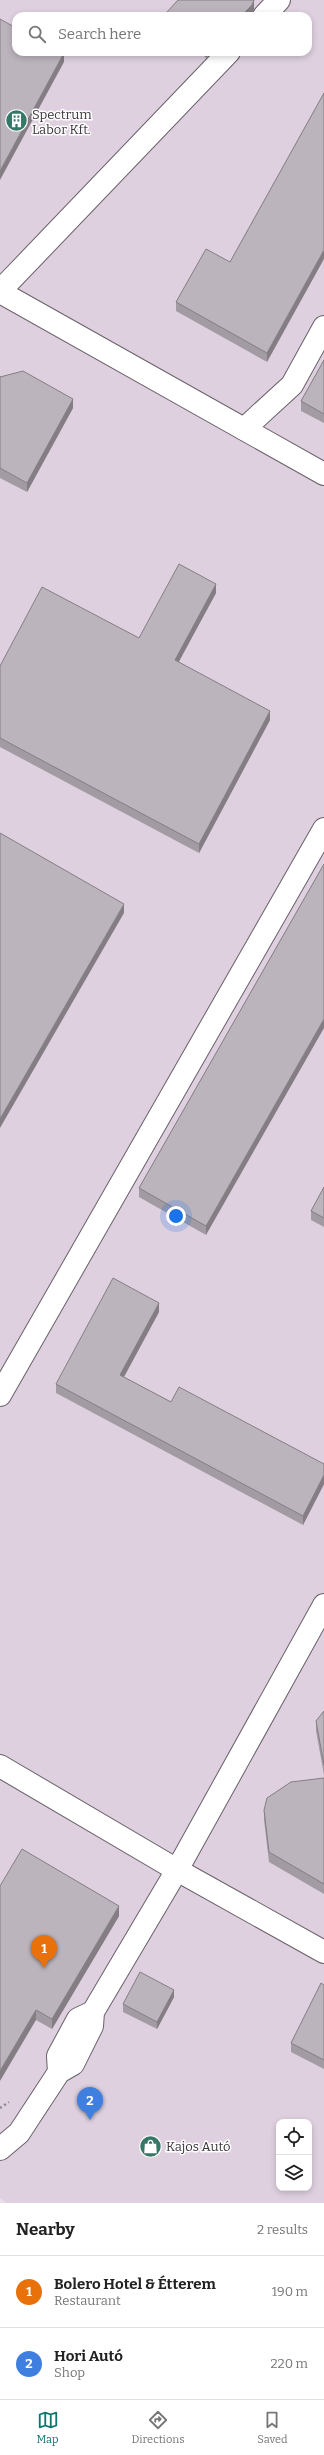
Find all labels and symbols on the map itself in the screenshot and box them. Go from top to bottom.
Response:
place label: Spectrum Labor Kft. [32,107,92,137]
building icon: Spectrum Labor Kft. [3,108,29,134]
your location [166,1206,186,1226]
pin: 1 [31,1935,57,1968]
pin: 2 [77,2087,103,2120]
shop icon: Kajos Autó [138,2133,164,2159]
place label: Kajos Autó [166,2139,230,2154]

